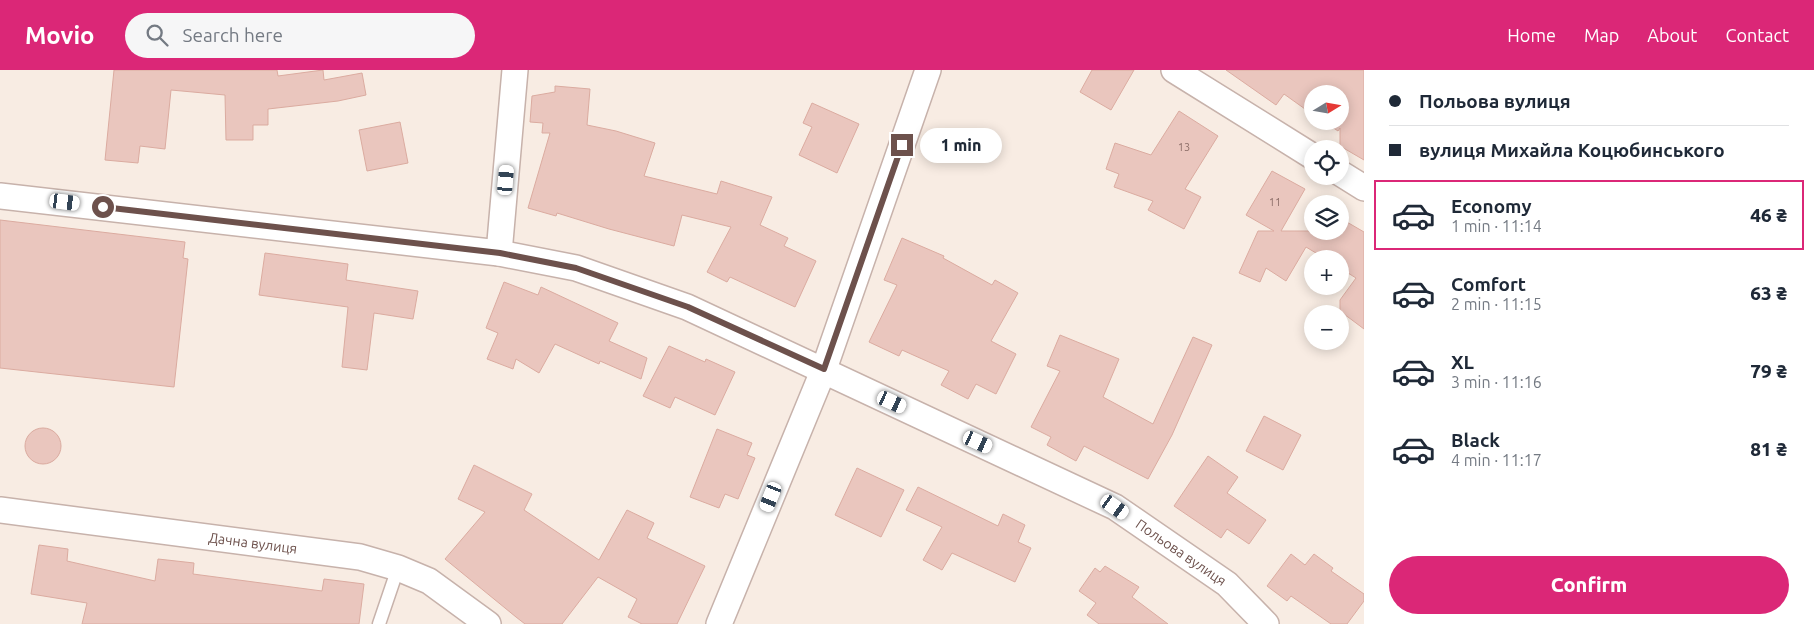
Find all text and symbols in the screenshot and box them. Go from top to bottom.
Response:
search box [125,13,475,58]
icon: search [143,21,171,49]
text: Movio [25,22,95,49]
text: Search here [183,24,283,46]
text: Home [1507,25,1556,45]
text: Map [1584,25,1619,45]
text: About [1647,25,1697,45]
text: Contact [1725,25,1789,45]
north arrow [1304,85,1349,130]
map controls [1304,85,1349,350]
text: Польова вулиця [1419,90,1571,112]
callout: 1 min [920,128,1002,162]
route end [891,134,913,156]
text: 1 min [941,136,981,154]
text: вулиця Михайла Коцюбинського [1419,139,1725,161]
button: locate [1304,140,1349,185]
house number: 13 [1178,141,1190,153]
car [497,164,514,196]
car [49,193,80,211]
icon: car [1391,193,1436,238]
button: layers [1304,195,1349,240]
text: Economy [1451,195,1532,217]
route start [92,196,114,218]
house number: 11 [1269,196,1281,208]
text: 46 ₴ [1750,204,1787,226]
text: 1 min · 11:14 [1451,217,1542,235]
button: + [1304,250,1349,295]
icon: car [1391,271,1436,316]
text: Comfort [1451,273,1526,295]
text: 63 ₴ [1750,282,1787,304]
text: 2 min · 11:15 [1451,295,1542,313]
button: − [1304,305,1349,350]
icon: car [1391,349,1436,394]
text: XL [1451,351,1474,373]
text: 79 ₴ [1750,360,1787,382]
text: 3 min · 11:16 [1451,373,1542,391]
car [875,389,908,415]
icon: car [1391,427,1436,472]
car [961,429,994,455]
text: Black [1451,429,1500,451]
text: 81 ₴ [1750,438,1787,460]
text: 4 min · 11:17 [1451,451,1542,469]
car [758,480,783,514]
car [1098,492,1131,522]
street label: Польова вулиця [1133,516,1229,589]
street label: Дачна вулиця [208,529,298,557]
button: Confirm [1389,556,1789,614]

